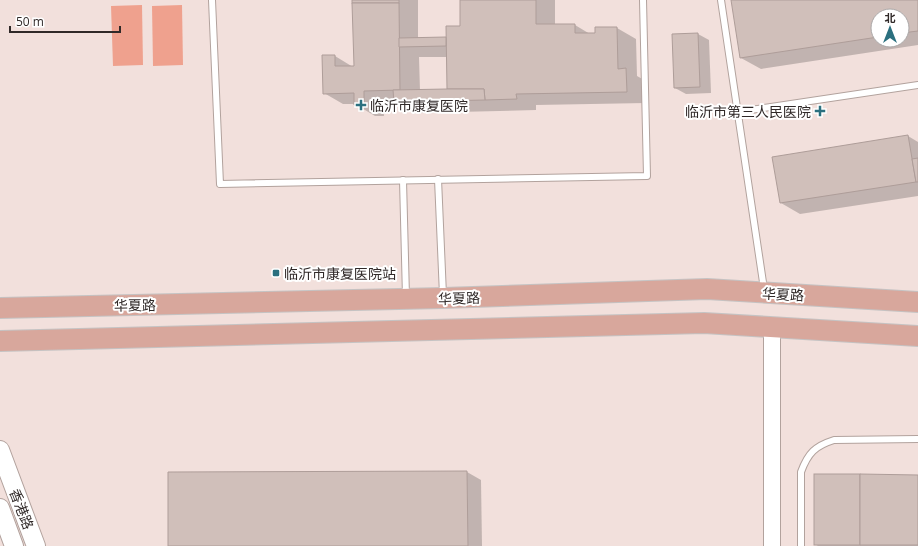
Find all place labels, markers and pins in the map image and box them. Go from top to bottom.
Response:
place label: 临沂市康复医院 [370,96,468,115]
marker: 临沂市康复医院 [355,99,367,111]
place label: 临沂市第三人民医院 [685,102,811,121]
marker: 临沂市第三人民医院 [814,105,826,117]
place label: 临沂市康复医院站 [284,264,396,283]
marker: 临沂市康复医院站 [271,268,281,278]

